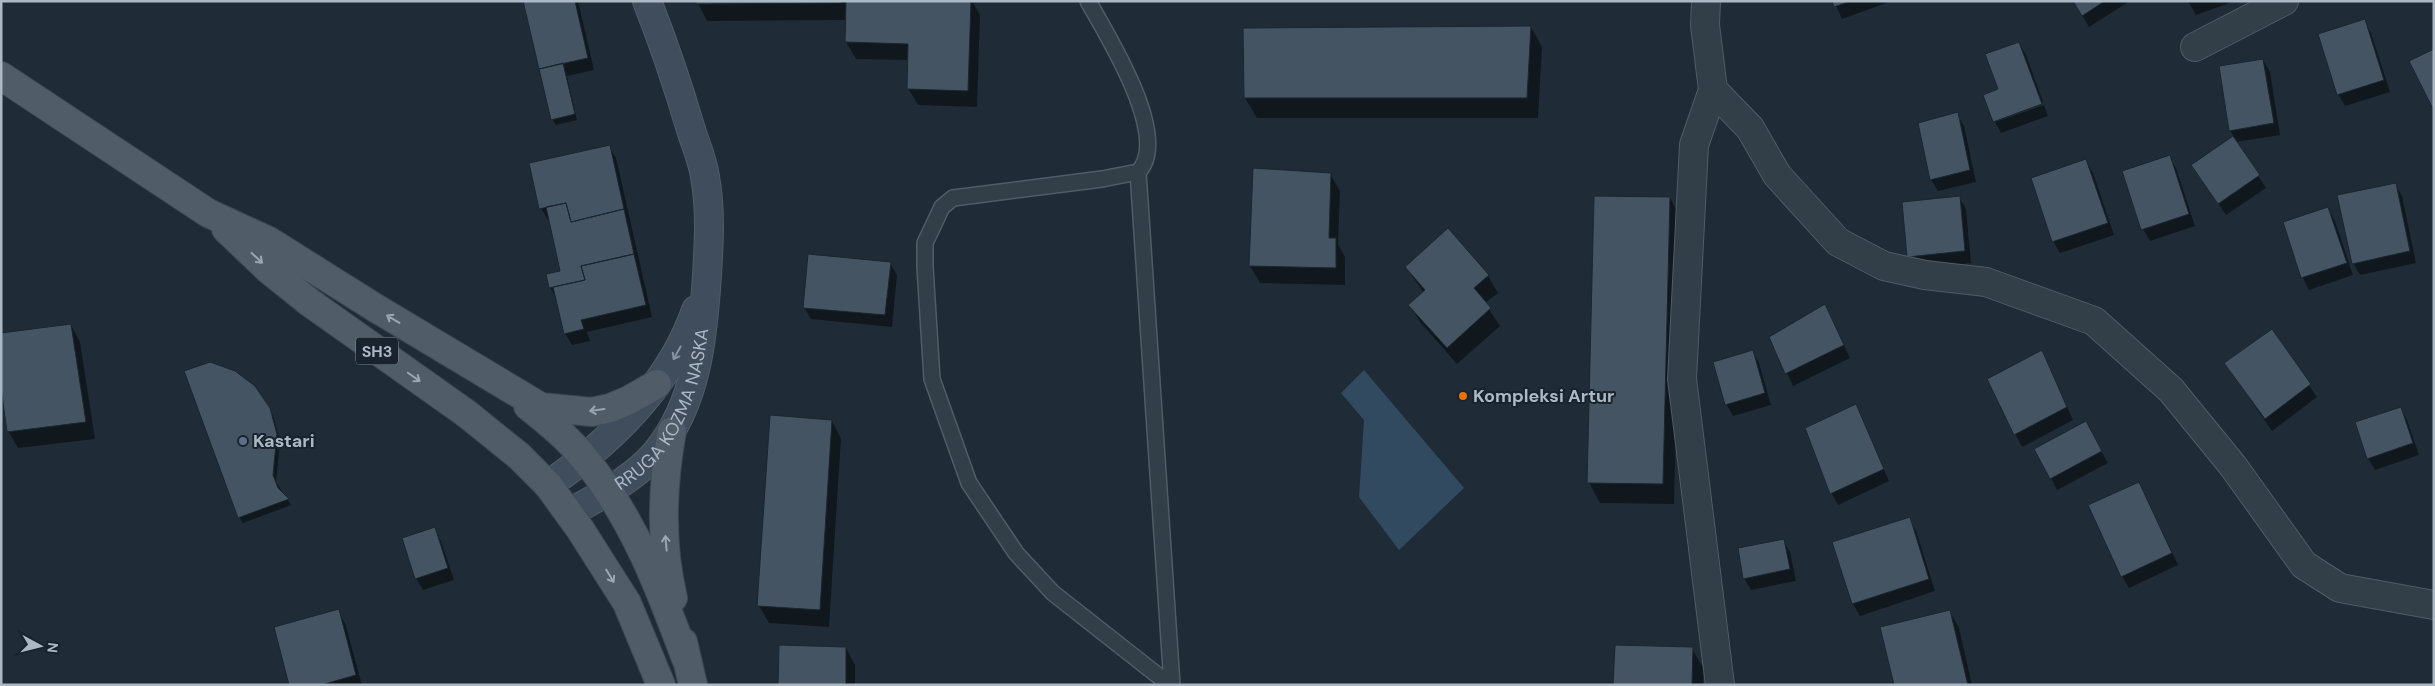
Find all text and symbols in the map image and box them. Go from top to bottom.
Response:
one-way arrow [250,252,263,264]
one-way arrow [386,313,400,323]
street label: RRUGA KOZMA NASKA [610,327,714,496]
road number: SH3 [356,338,398,364]
one-way arrow [671,346,681,360]
one-way arrow [407,372,421,382]
place label: Kompleksi Artur [1473,384,1614,408]
marker: Kompleksi Artur [1457,390,1469,402]
one-way arrow [589,406,605,416]
place label: Kastari [253,429,315,453]
marker: Kastari [237,435,249,447]
one-way arrow [661,535,671,551]
one-way arrow [605,568,615,582]
north arrow [15,621,65,671]
text: N [43,641,62,654]

